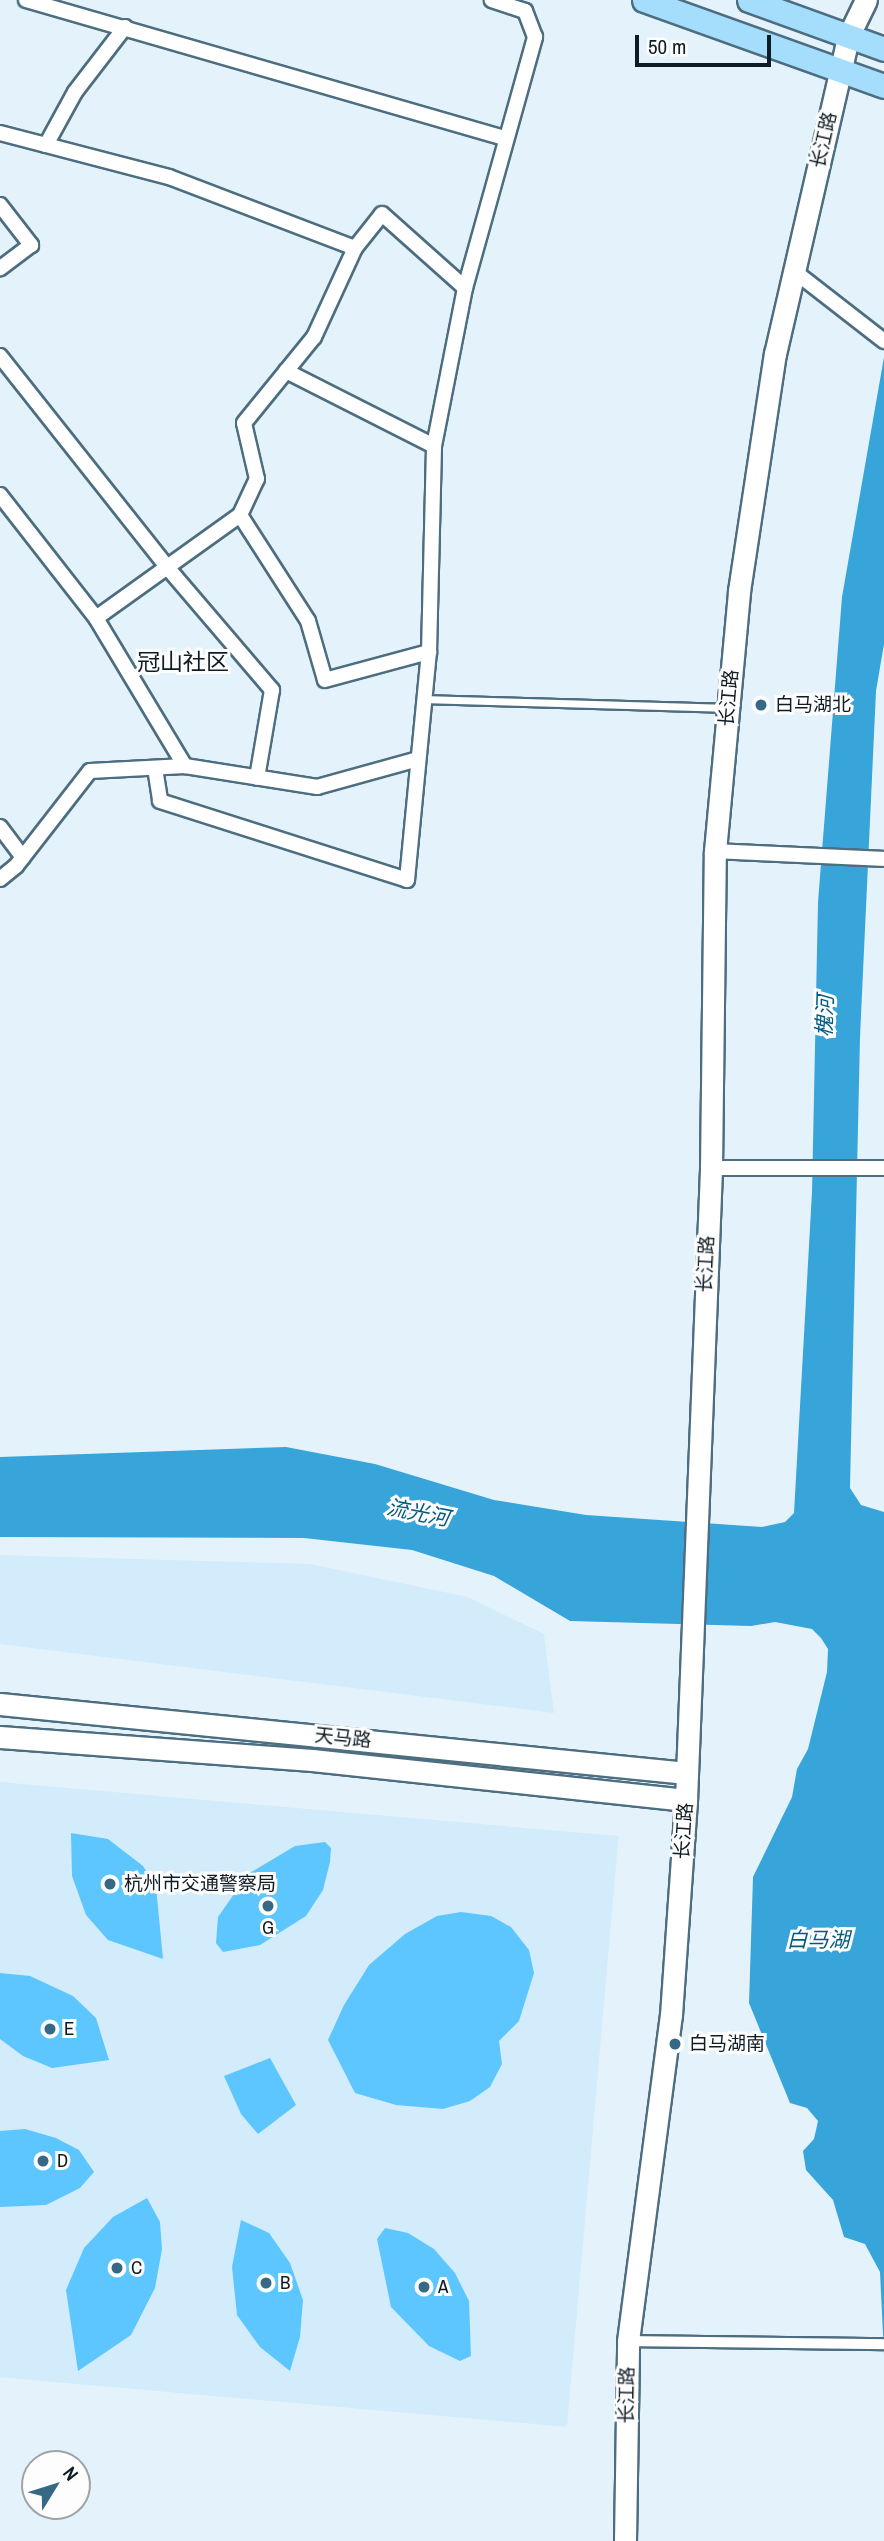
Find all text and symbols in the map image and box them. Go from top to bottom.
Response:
scale bar [639,21,776,65]
text: 50 m [648,32,686,61]
street label: 长江路 [806,110,842,170]
district label: 冠山社区 [137,648,229,676]
street label: 长江路 [715,669,743,727]
place label: 白马湖北 [775,694,851,716]
marker: 白马湖北 [753,697,769,713]
water label: 槐河 [812,995,838,1037]
street label: 长江路 [693,1235,719,1293]
water label: 流光河 [385,1495,451,1531]
street label: 天马路 [313,1724,373,1752]
street label: 长江路 [671,1802,697,1860]
place label: 杭州市交通警察局 [124,1873,276,1895]
marker: 杭州市交通警察局 [102,1876,118,1892]
marker: G [260,1898,276,1914]
place label: G [262,1917,274,1939]
water label: 白马湖 [787,1927,849,1953]
place label: E [64,2018,74,2040]
marker: E [42,2021,58,2037]
place label: 白马湖南 [689,2033,765,2055]
marker: 白马湖南 [667,2036,683,2052]
place label: D [57,2150,68,2172]
marker: D [35,2153,51,2169]
place label: C [131,2257,142,2279]
marker: C [109,2260,125,2276]
place label: B [280,2272,290,2294]
marker: B [258,2275,274,2291]
place label: A [438,2276,448,2298]
marker: A [416,2279,432,2295]
street label: 长江路 [615,2366,639,2424]
north arrow [21,2450,91,2520]
text: N [57,2461,85,2486]

